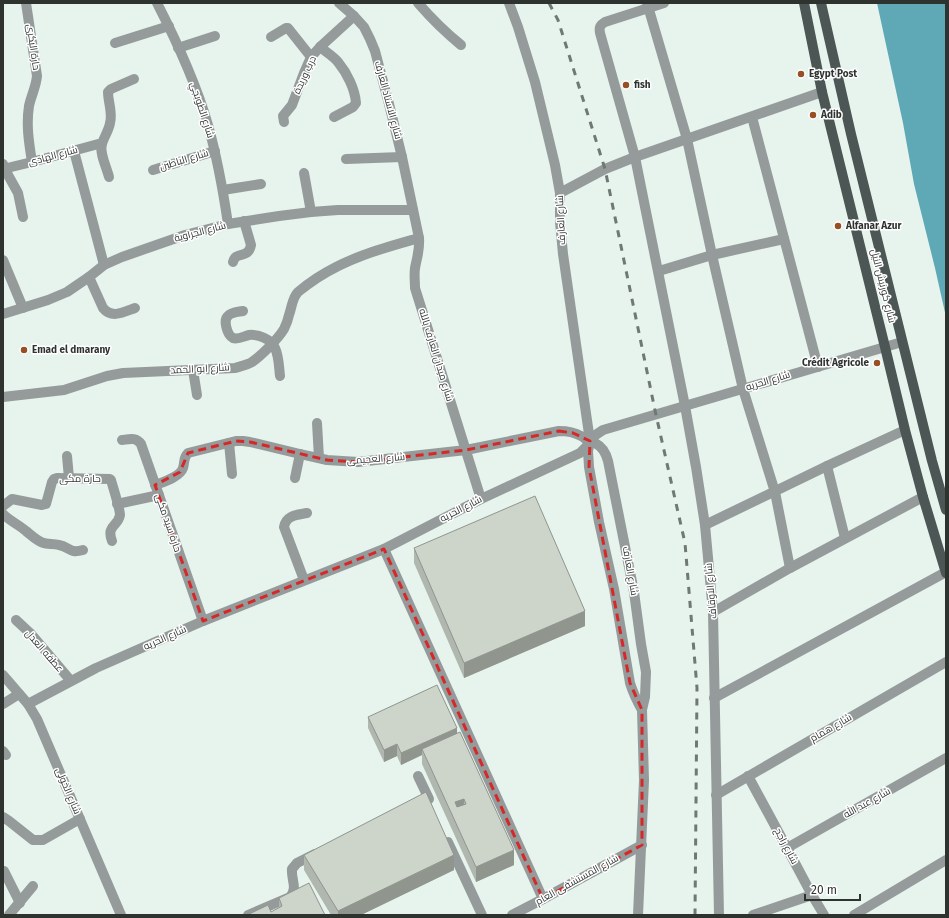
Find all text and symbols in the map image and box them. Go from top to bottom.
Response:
street label: حارة البكرى [24,23,42,71]
street label: درب وريدة [291,54,319,96]
street label: شارع الاستاذ العارف [372,60,404,140]
place label: Egypt Post [809,68,857,80]
marker: Egypt Post [796,69,806,79]
place label: fish [634,79,651,91]
street label: شارع الطوبجي [186,80,217,140]
marker: fish [621,80,631,90]
place label: Adib [820,109,842,121]
marker: Adib [808,110,818,120]
street label: شارع الهادى [27,144,79,168]
street label: شارع الباطين [158,147,210,173]
street label: شارع العارف [554,195,568,245]
street label: شارع الجراوية [173,219,227,245]
place label: Alfanar Azur [845,220,902,232]
marker: Alfanar Azur [833,221,843,231]
street label: شارع كورنيش النيل [868,248,898,324]
street label: شارع ميدان العارف بالله [416,307,456,403]
place label: Emad el dmarany [32,344,111,356]
marker: Emad el dmarany [19,345,29,355]
place label: Crédit Agricole [802,356,869,369]
marker: Crédit Agricole [872,358,882,368]
street label: شارع ابو الحمد [170,361,230,377]
street label: شارع الحريه [744,369,792,393]
street label: شارع العجيمى [346,451,406,467]
street label: حارة مكى [59,473,101,485]
street label: حارة سيد مكى [152,492,184,554]
street label: شارع الحريه [438,493,484,525]
street label: شارع العارف [620,545,640,597]
street label: شارع الاوقاف [703,563,719,619]
street label: شارع الحريه [142,623,188,653]
street label: عطفه العدل [22,627,66,675]
street label: شارع همام [808,711,854,746]
street label: شارع الخولى [53,766,83,816]
street label: شارع عبد الله [840,783,893,821]
street label: شارع راجح [772,826,800,866]
street label: شارع المستشفى العام [533,852,621,909]
scale bar [805,876,860,902]
text: 20 m [811,883,837,897]

